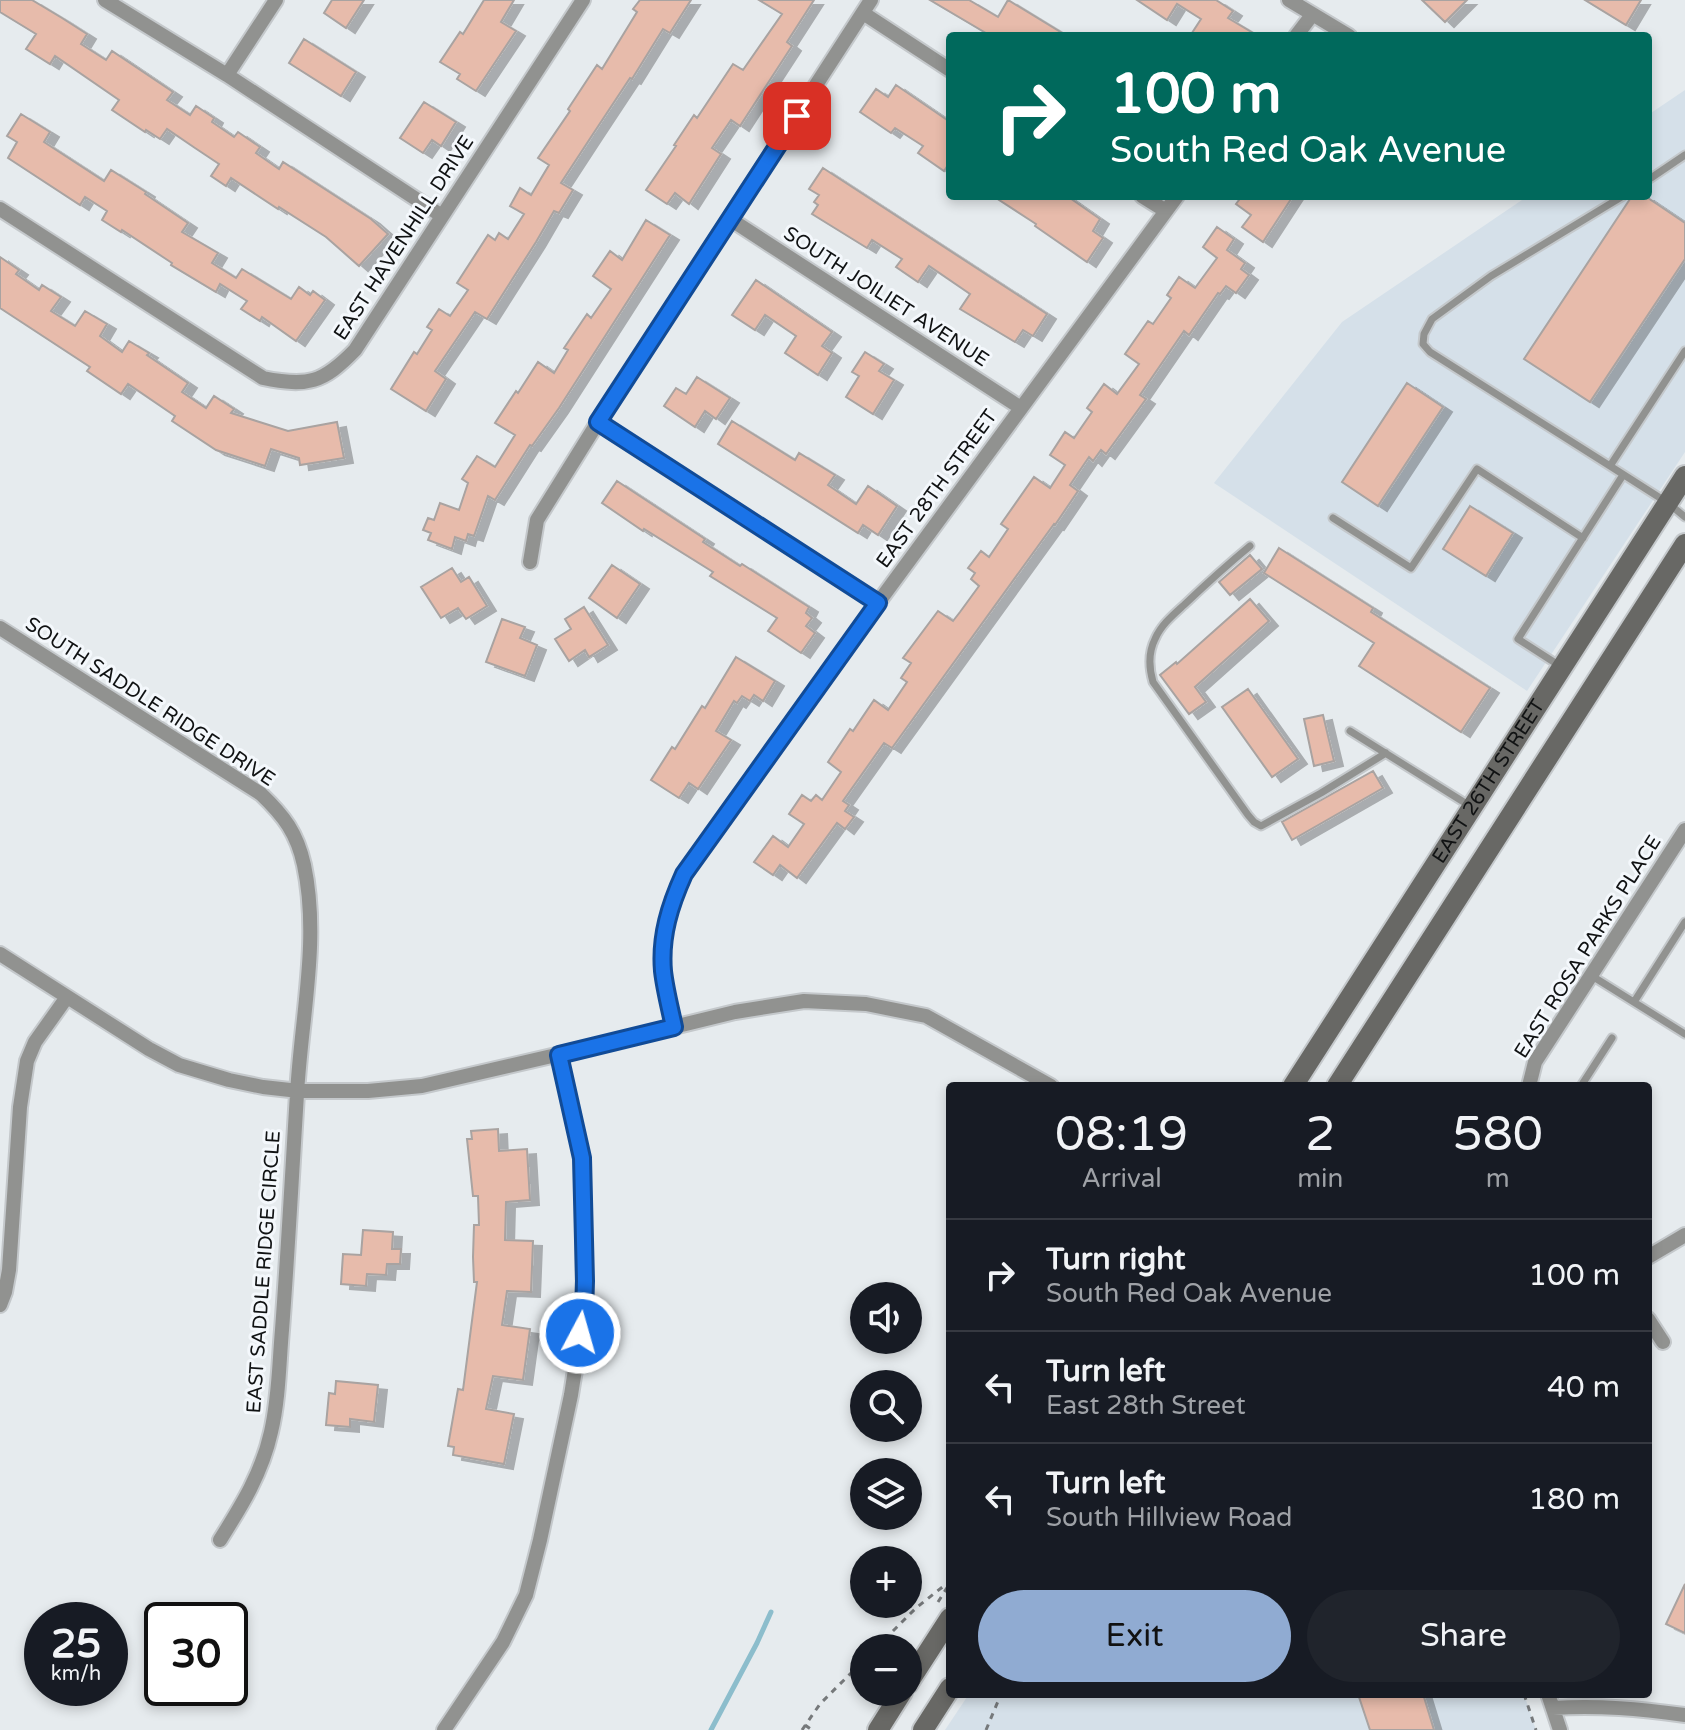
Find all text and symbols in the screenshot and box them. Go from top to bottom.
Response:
text: 100 m [1110,61,1281,128]
icon: right [978,64,1082,168]
pin [763,82,831,150]
icon: arrive [775,94,819,138]
text: South Red Oak Avenue [1110,129,1506,172]
street label: EAST HAVENHILL DRIVE [329,131,479,345]
street label: SOUTH JOILIET AVENUE [779,222,993,372]
street label: EAST 28TH STREET [871,405,1003,573]
street label: SOUTH SADDLE RIDGE DRIVE [21,612,279,792]
street label: EAST 26TH STREET [1427,695,1550,868]
street label: EAST ROSA PARKS PLACE [1509,831,1667,1063]
text: 08:19 [1055,1106,1188,1164]
text: 2 [1305,1106,1335,1164]
text: 580 [1452,1106,1543,1164]
street label: EAST SADDLE RIDGE CIRCLE [242,1130,286,1414]
text: Arrival [1081,1163,1162,1194]
text: min [1297,1163,1343,1194]
text: m [1486,1163,1510,1194]
text: Turn right [1046,1241,1186,1278]
icon: right [978,1253,1022,1297]
text: 100 m [1528,1257,1620,1294]
text: South Red Oak Avenue [1046,1278,1332,1309]
map controls [850,1282,922,1706]
button: sound [850,1282,922,1354]
position arrow [538,1291,622,1375]
text: Turn left [1046,1353,1165,1390]
icon: left [978,1365,1022,1409]
text: 40 m [1547,1369,1620,1406]
button: search [850,1370,922,1442]
text: East 28th Street [1046,1390,1246,1421]
button: layers [850,1458,922,1530]
text: Turn left [1046,1465,1165,1502]
icon: left [978,1477,1022,1521]
text: 180 m [1528,1481,1620,1518]
text: South Hillview Road [1046,1502,1293,1533]
button: + [850,1546,922,1618]
button: Exit [978,1590,1291,1682]
button: Share [1307,1590,1620,1682]
speed limit sign: 30 [144,1602,248,1706]
text: 25 [51,1620,101,1668]
button: − [850,1634,922,1706]
text: km/h [51,1662,101,1686]

